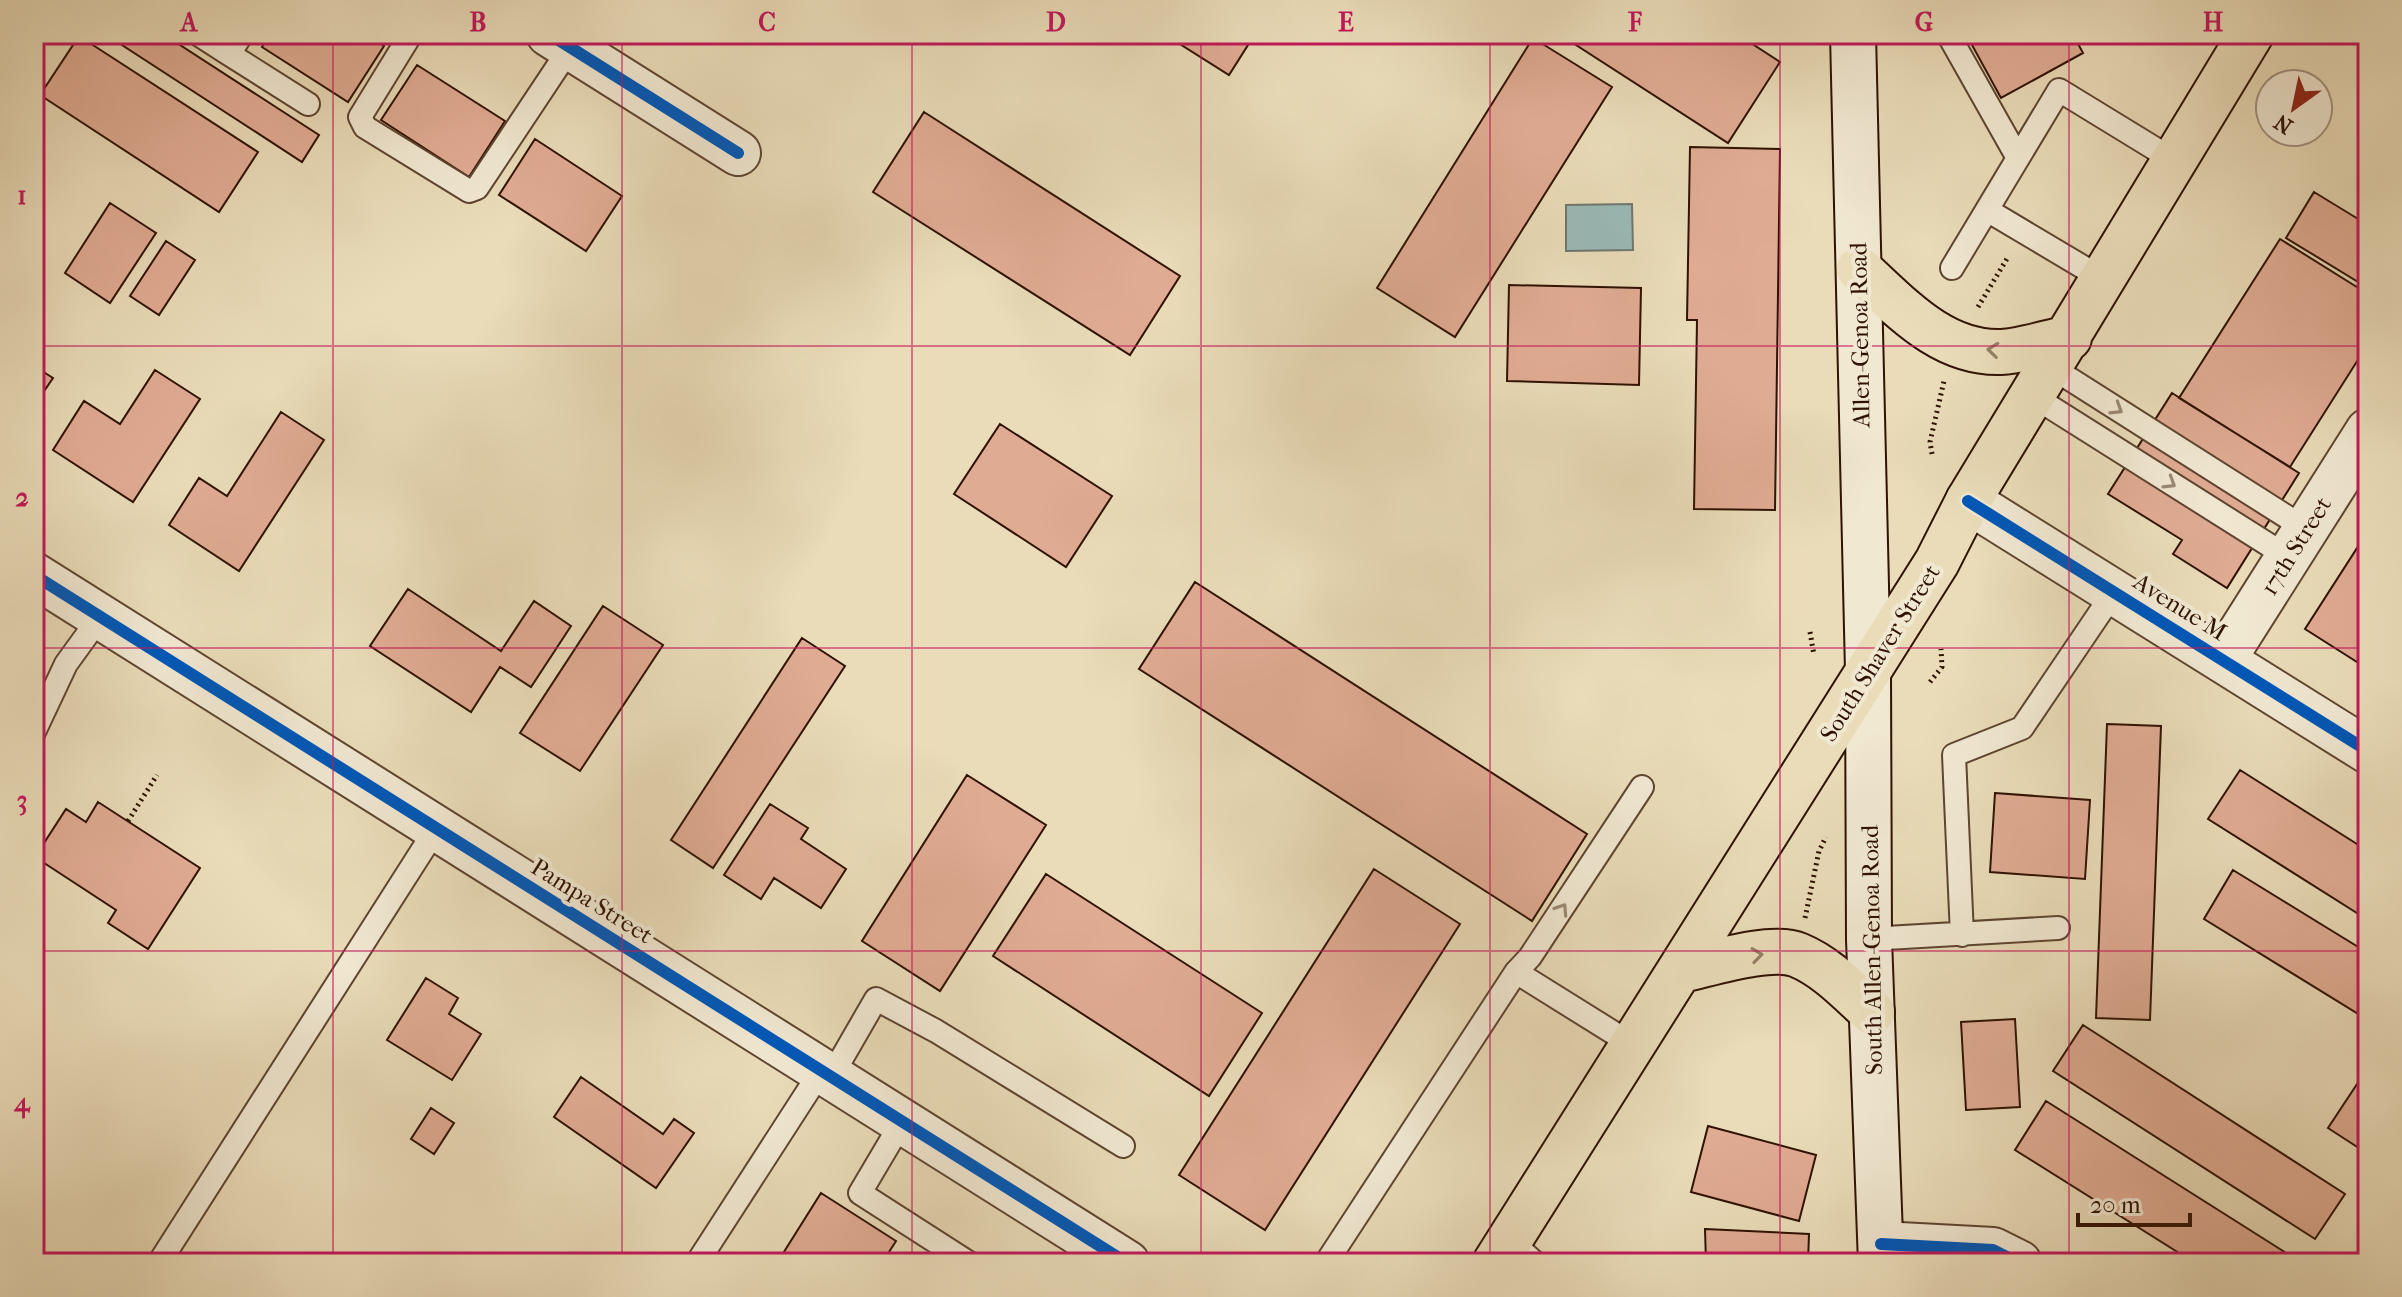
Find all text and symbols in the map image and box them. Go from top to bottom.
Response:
text: A [179,7,199,38]
text: B [470,7,487,38]
text: C [758,7,776,38]
text: D [1046,7,1066,38]
text: E [1338,7,1354,38]
text: F [1627,7,1642,38]
text: G [1915,7,1933,38]
text: H [2203,7,2224,38]
north arrow [2254,68,2334,148]
text: N [2269,108,2298,139]
text: 1 [17,180,27,211]
street label: Allen-Genoa Road [1844,241,1876,429]
one-way arrow [1986,341,1999,358]
one-way arrow [2108,399,2122,414]
one-way arrow [2161,473,2176,488]
text: 2 [15,482,29,513]
street label: 17th Street [2255,491,2337,600]
street label: South Shaver Street [1814,559,1946,747]
street label: Avenue M [2127,567,2232,647]
text: 3 [17,785,27,816]
street label: South Allen-Genoa Road [1856,824,1888,1075]
street label: Pampa Street [526,853,658,950]
one-way arrow [1552,903,1567,917]
one-way arrow [1750,947,1764,964]
text: 4 [13,1087,31,1119]
scale bar [2078,1177,2190,1227]
text: 20 m [2090,1191,2141,1219]

